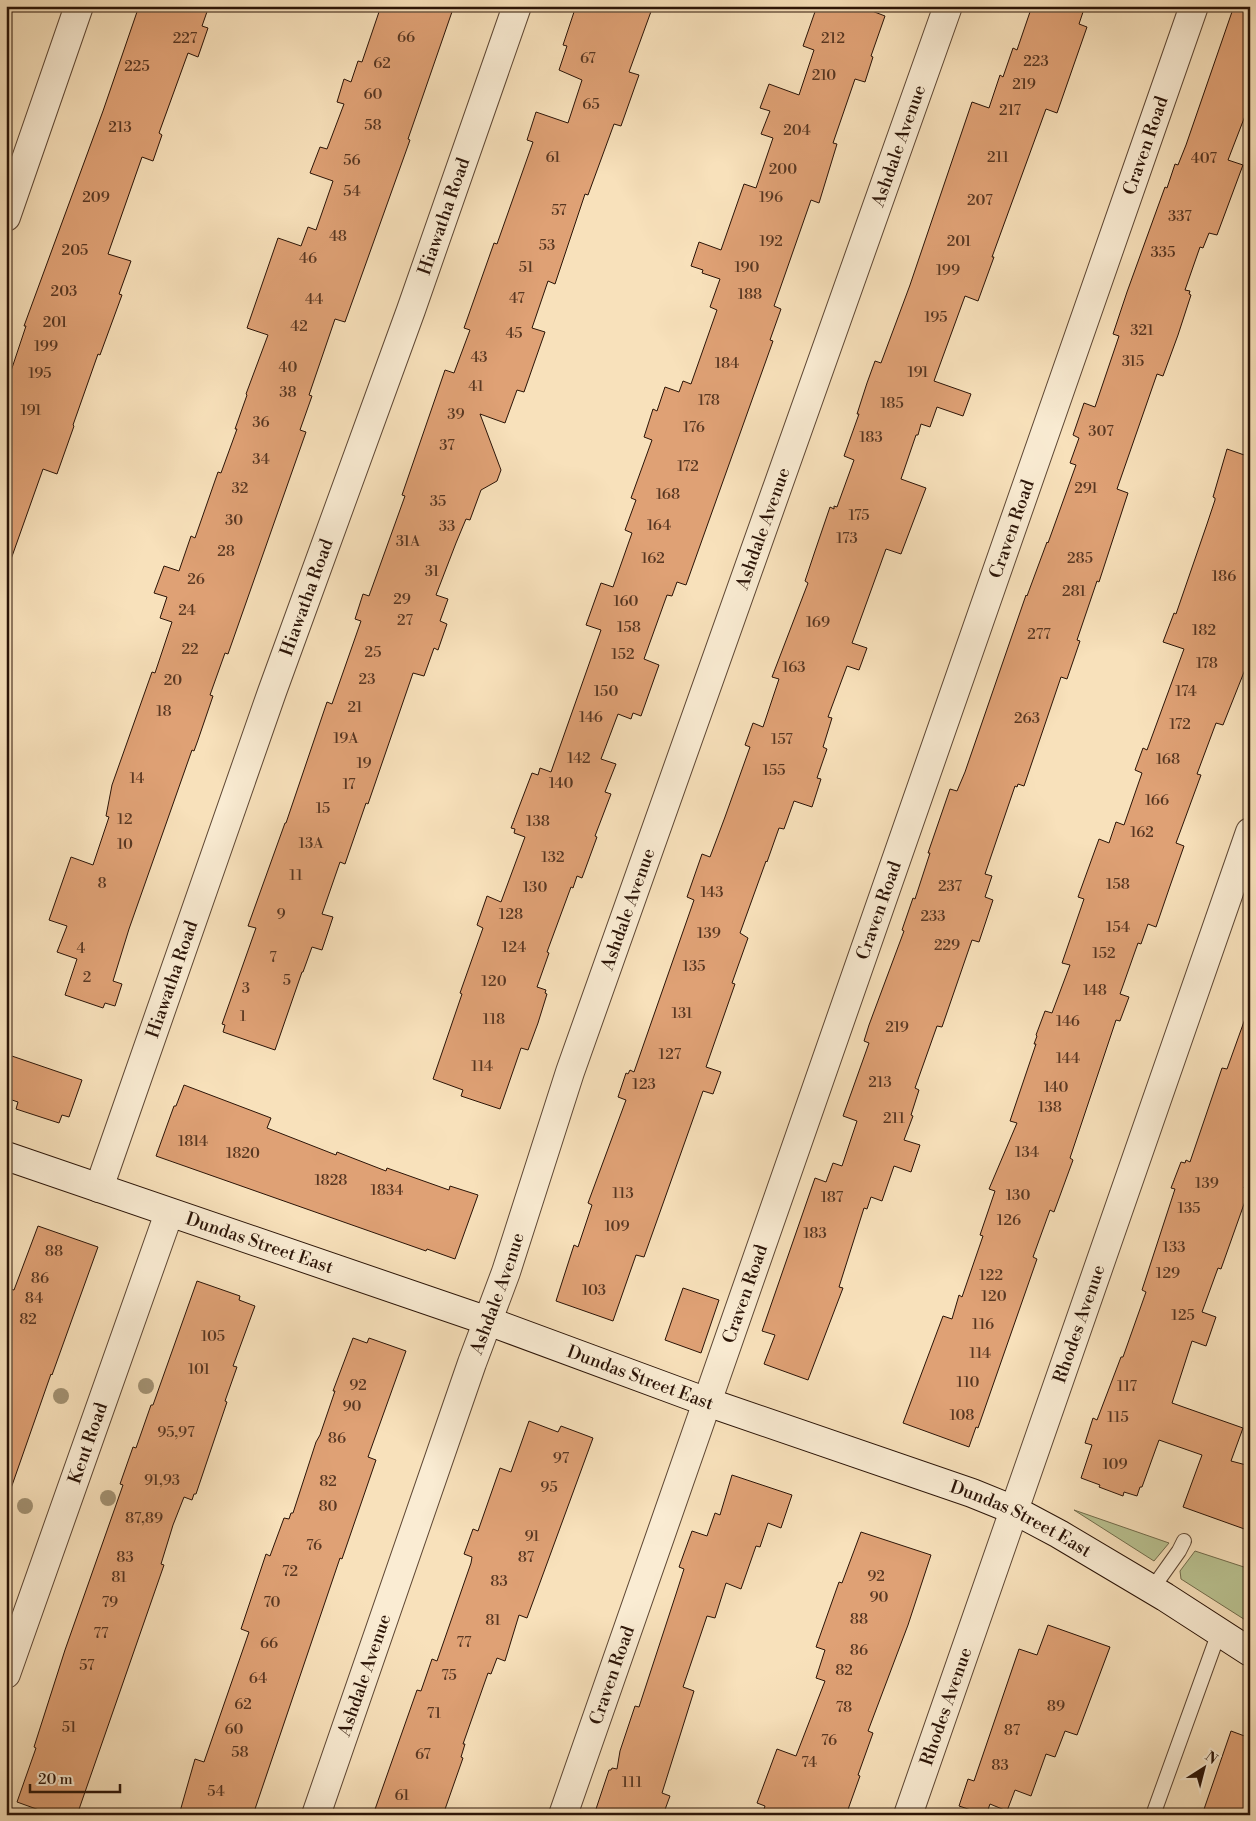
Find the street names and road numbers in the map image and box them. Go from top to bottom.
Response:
street label: Ashdale Avenue [866,82,931,211]
street label: Craven Road [1118,93,1174,198]
street label: Hiawatha Road [413,154,475,278]
street label: Ashdale Avenue [731,465,795,594]
street label: Craven Road [984,476,1040,582]
street label: Hiawatha Road [275,535,339,659]
street label: Ashdale Avenue [596,845,660,974]
street label: Craven Road [851,857,907,963]
street label: Hiawatha Road [141,917,204,1041]
street label: Dundas Street East [183,1207,337,1279]
street label: Ashdale Avenue [465,1230,530,1359]
street label: Craven Road [717,1241,773,1346]
street label: Rhodes Avenue [1048,1262,1111,1386]
street label: Dundas Street East [564,1340,717,1416]
street label: Kent Road [63,1399,113,1487]
street label: Dundas Street East [947,1475,1096,1563]
street label: Ashdale Avenue [333,1611,396,1740]
street label: Craven Road [584,1622,640,1728]
street label: Rhodes Avenue [915,1644,977,1769]

